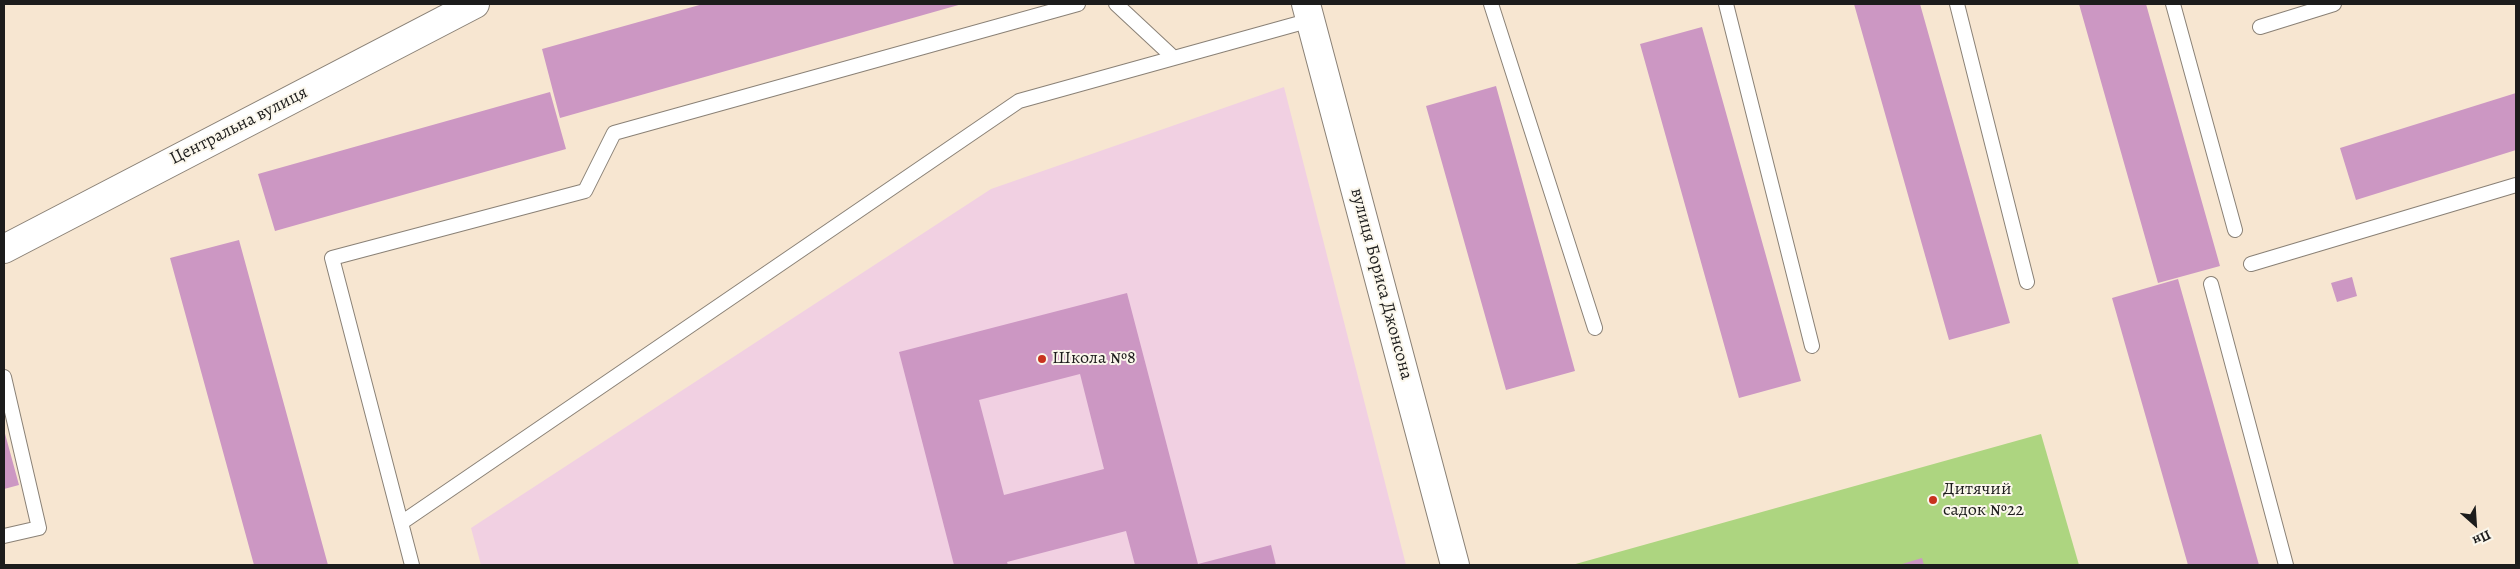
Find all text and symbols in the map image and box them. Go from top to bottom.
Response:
street label: Центральна вулиця [167,82,311,170]
street label: вулиця Бориса Джонсона [1345,186,1417,382]
place label: Школа №8 [1052,348,1136,370]
marker: Школа №8 [1036,353,1048,365]
place label: Дитячий садок №22 [1943,479,2024,522]
marker: Дитячий садок №22 [1927,494,1939,506]
north arrow [2450,499,2500,549]
text: Пн [2469,525,2494,550]

